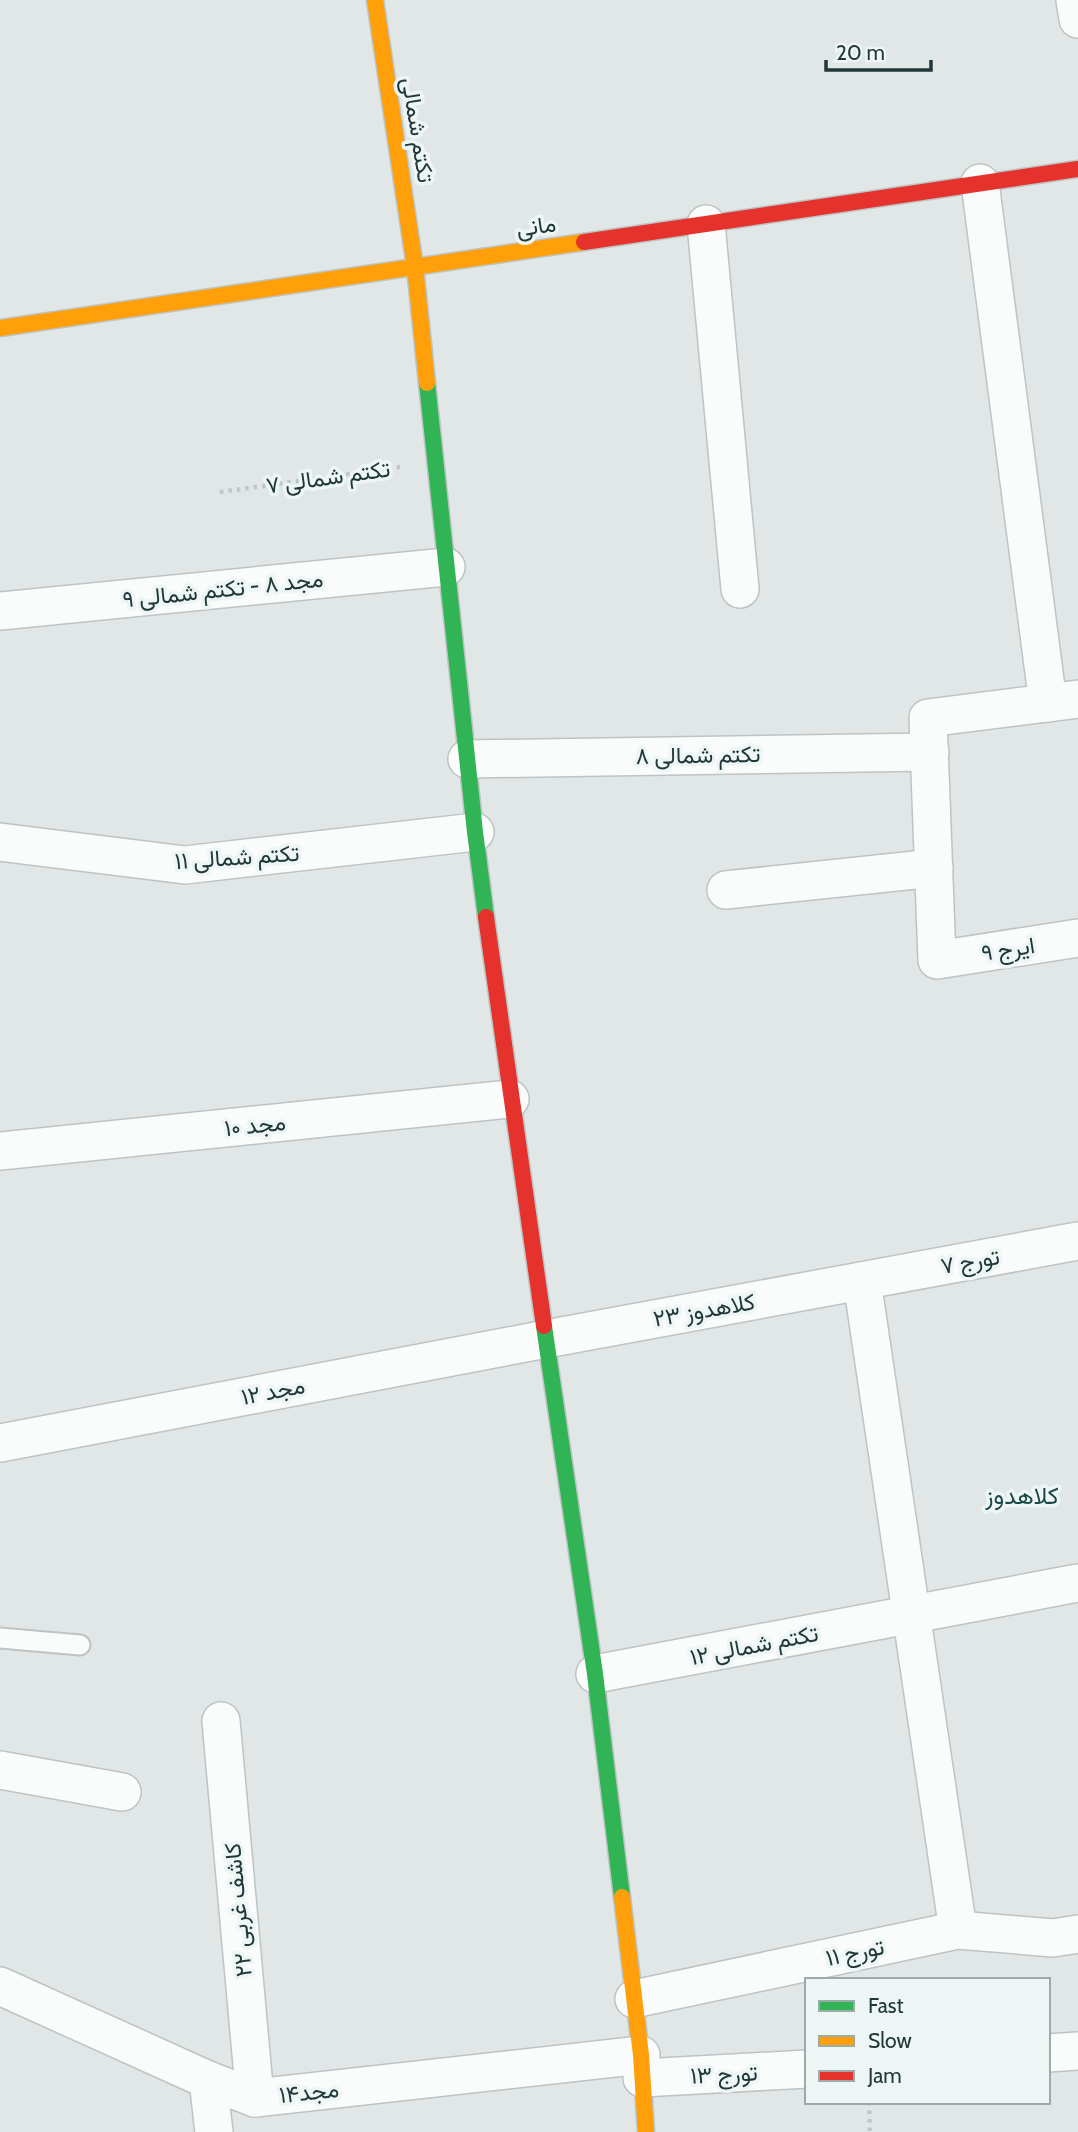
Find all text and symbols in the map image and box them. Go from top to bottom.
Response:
scale bar [826,28,931,72]
text: 20 m [836,40,885,65]
street label: تکتم شمالی [395,75,440,185]
street label: مانی [514,209,558,243]
street label: تکتم شمالی ۷ [264,454,392,501]
street label: مجد ۸ - تکتم شمالی ۹ [121,565,325,614]
street label: تکتم شمالی ۸ [635,740,761,771]
street label: تکتم شمالی ۱۱ [174,839,300,876]
street label: ایرج ۹ [979,931,1037,969]
street label: مجد ۱۰ [223,1108,287,1142]
street label: تورج ۷ [938,1242,1002,1282]
street label: کلاهدوز ۲۳ [651,1287,757,1334]
street label: مجد ۱۲ [239,1371,307,1411]
district label: کلاهدوز [984,1481,1059,1511]
street label: تکتم شمالی ۱۲ [687,1619,821,1672]
street label: کاشف غربی ۲۲ [218,1842,259,1978]
street label: تورج ۱۱ [823,1932,887,1974]
legend [805,1978,1050,2104]
text: Fast [868,1993,904,2018]
text: Slow [868,2028,912,2053]
street label: تورج ۱۳ [690,2058,759,2092]
text: Jam [867,2063,902,2088]
street label: مجد۱۴ [278,2075,340,2109]

